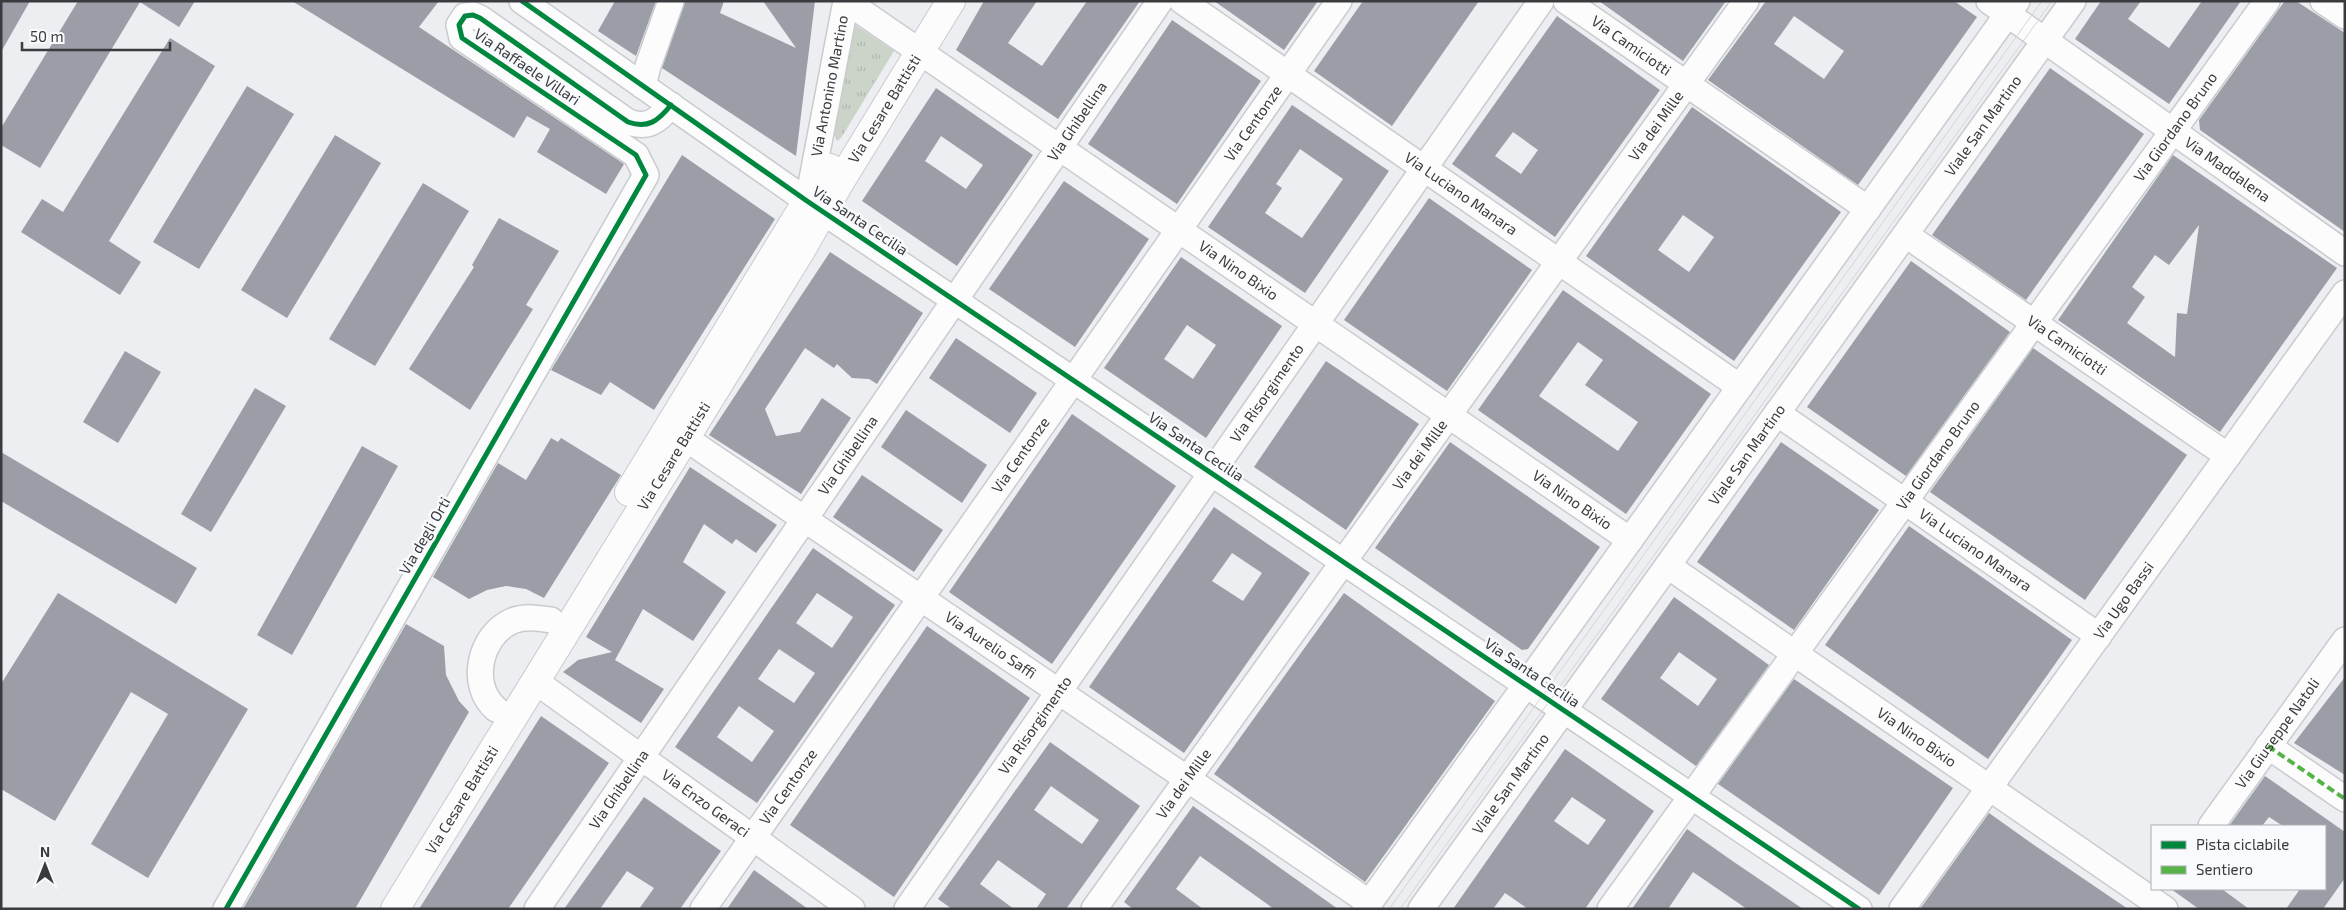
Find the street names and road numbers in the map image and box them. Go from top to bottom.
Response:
street label: Via Camiciotti [1588,11,1675,79]
street label: Via Antonino Martino [806,14,851,158]
street label: Via Raffaele Villari [471,24,584,108]
street label: Via Cesare Battisti [844,51,924,166]
street label: Via Giordano Bruno [2129,68,2220,185]
street label: Viale San Martino [1940,71,2025,179]
street label: Via Ghibellina [1043,78,1110,164]
street label: Via Centonze [1220,82,1285,164]
street label: Via dei Mille [1624,87,1687,164]
street label: Via Maddalena [2182,132,2274,205]
street label: Via Luciano Manara [1401,148,1521,238]
street label: Via Santa Cecilia [809,182,912,259]
street label: Via Nino Bixio [1196,236,1282,304]
street label: Via Camiciotti [2024,311,2111,378]
street label: Via Risorgimento [1226,340,1307,445]
street label: Via Giordano Bruno [1892,397,1983,513]
street label: Via Cesare Battisti [633,398,714,513]
street label: Viale San Martino [1704,400,1789,508]
street label: Via Santa Cecilia [1145,408,1248,485]
street label: Via Ghibellina [814,412,881,498]
street label: Via Centonze [987,413,1053,496]
street label: Via dei Mille [1388,416,1450,493]
street label: Via Nino Bixio [1529,466,1616,533]
street label: Via degli Orti [395,494,454,577]
street label: Via Luciano Manara [1916,504,2036,595]
street label: Via Ugo Bassi [2089,558,2157,642]
street label: Via Aurelio Saffi [942,607,1040,682]
street label: Via Santa Cecilia [1481,634,1584,711]
street label: Via Risorgimento [994,672,1075,777]
street label: Via Giuseppe Natoli [2231,674,2323,792]
street label: Via Nino Bixio [1874,703,1960,770]
street label: Viale San Martino [1468,729,1552,837]
street label: Via Cesare Battisti [421,742,502,857]
street label: Via Centonze [755,745,820,828]
street label: Via dei Mille [1152,745,1214,822]
street label: Via Ghibellina [585,746,652,832]
street label: Via Enzo Geraci [659,765,754,840]

